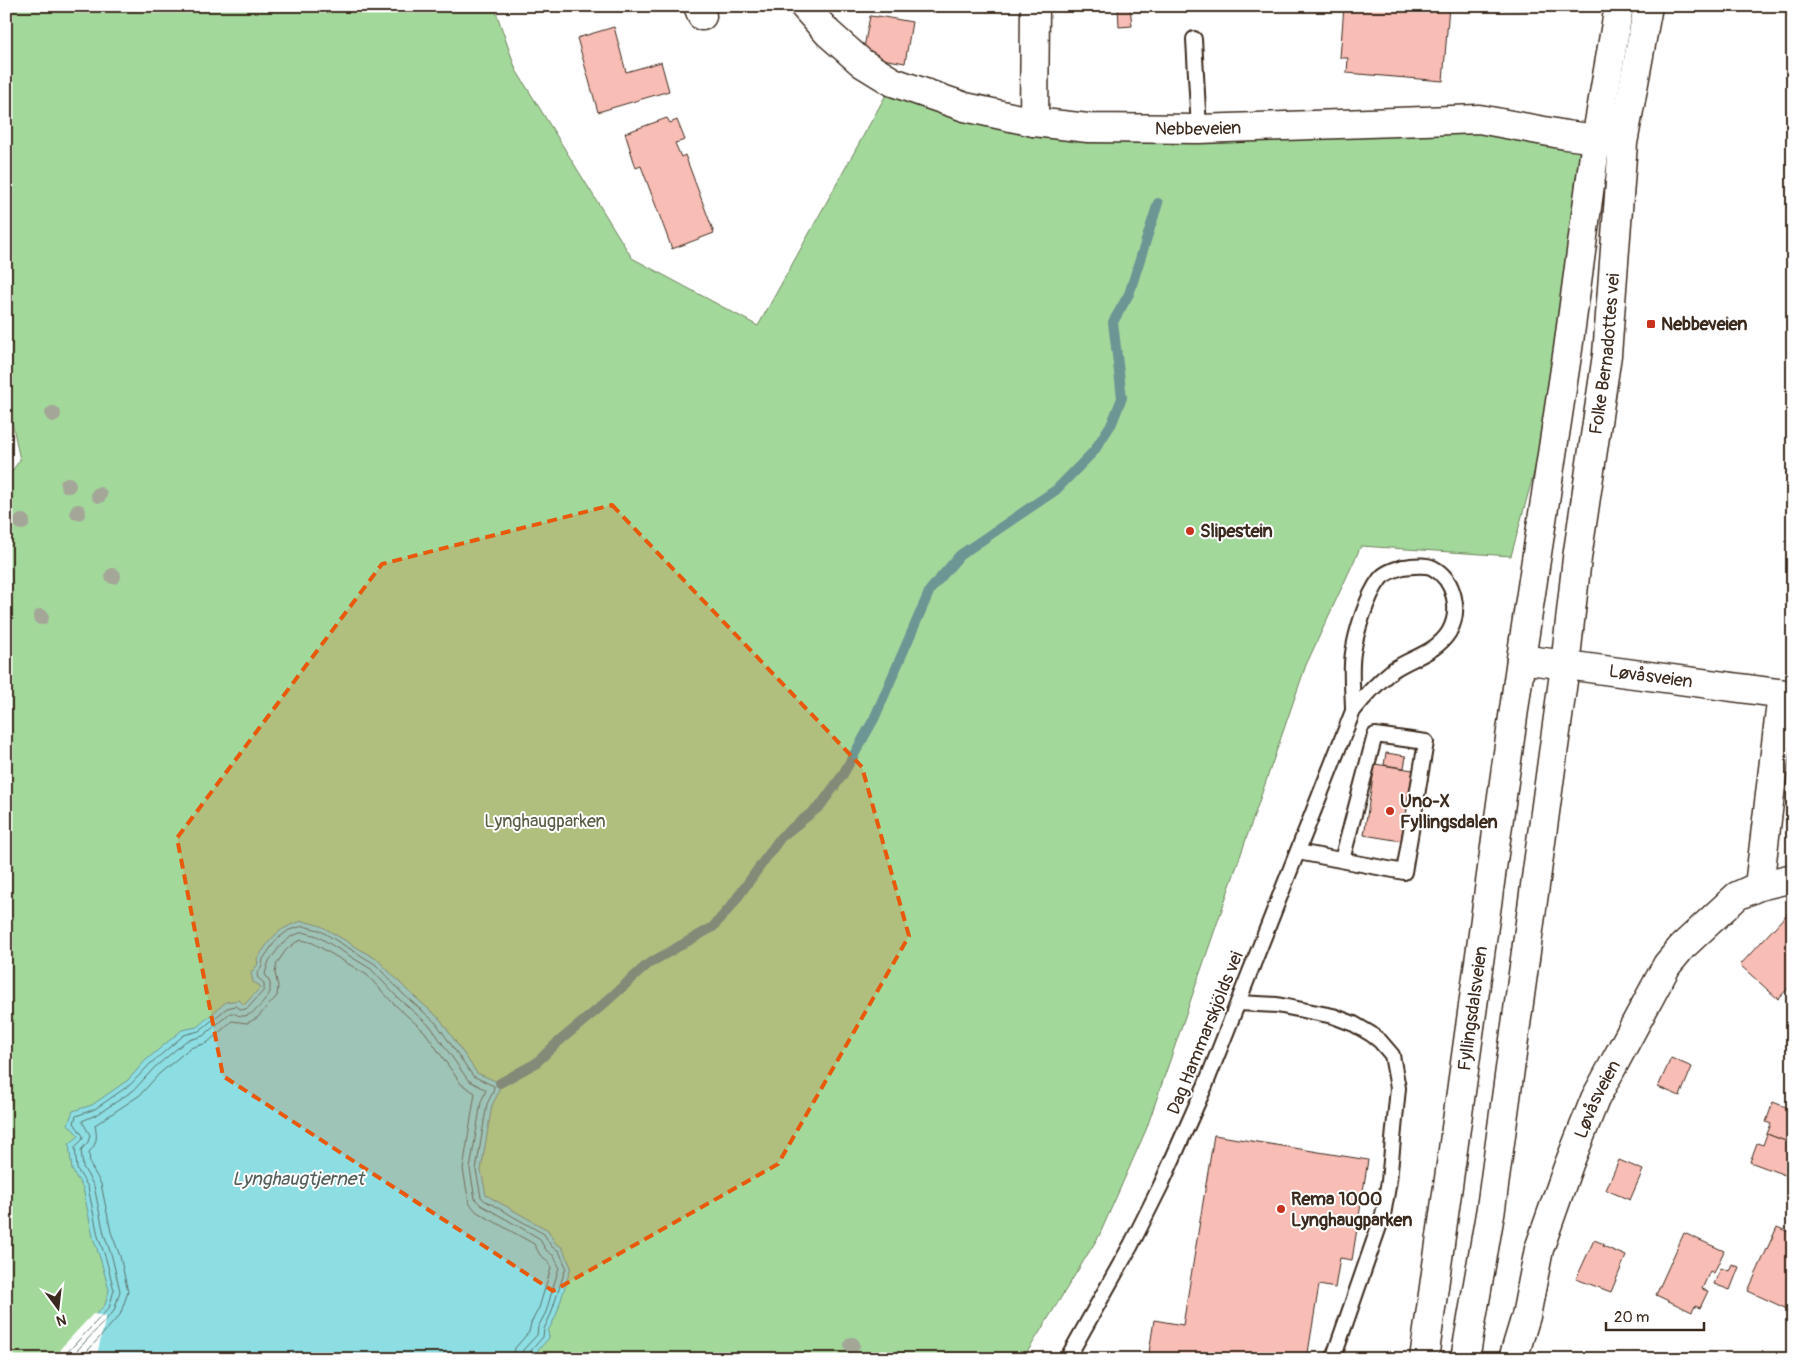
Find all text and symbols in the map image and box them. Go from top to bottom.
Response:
street label: Nebbeveien [1155,116,1242,141]
street label: Folke Bernadottes vei [1584,273,1625,436]
place label: Nebbeveien [1661,313,1747,336]
marker: Nebbeveien [1645,318,1657,330]
place label: Slipestein [1200,520,1273,543]
marker: Slipestein [1184,525,1196,537]
street label: Løvåsveien [1608,660,1694,694]
place label: Uno-X Fyllingsdalen [1400,790,1498,834]
marker: Uno-X Fyllingsdalen [1384,805,1396,817]
park label: Lynghaugparken [484,810,606,833]
street label: Fyllingsdalsveien [1453,944,1493,1072]
street label: Dag Hammarskjölds vei [1162,948,1249,1118]
street label: Løvåsveien [1569,1056,1626,1142]
water label: Lynghaugtjernet [232,1167,366,1191]
place label: Rema 1000 Lynghaugparken [1291,1188,1412,1232]
marker: Rema 1000 Lynghaugparken [1275,1203,1287,1215]
north arrow [32,1282,82,1332]
scale bar [1606,1300,1704,1332]
text: 20 m [1614,1308,1649,1327]
text: N [54,1311,68,1330]

